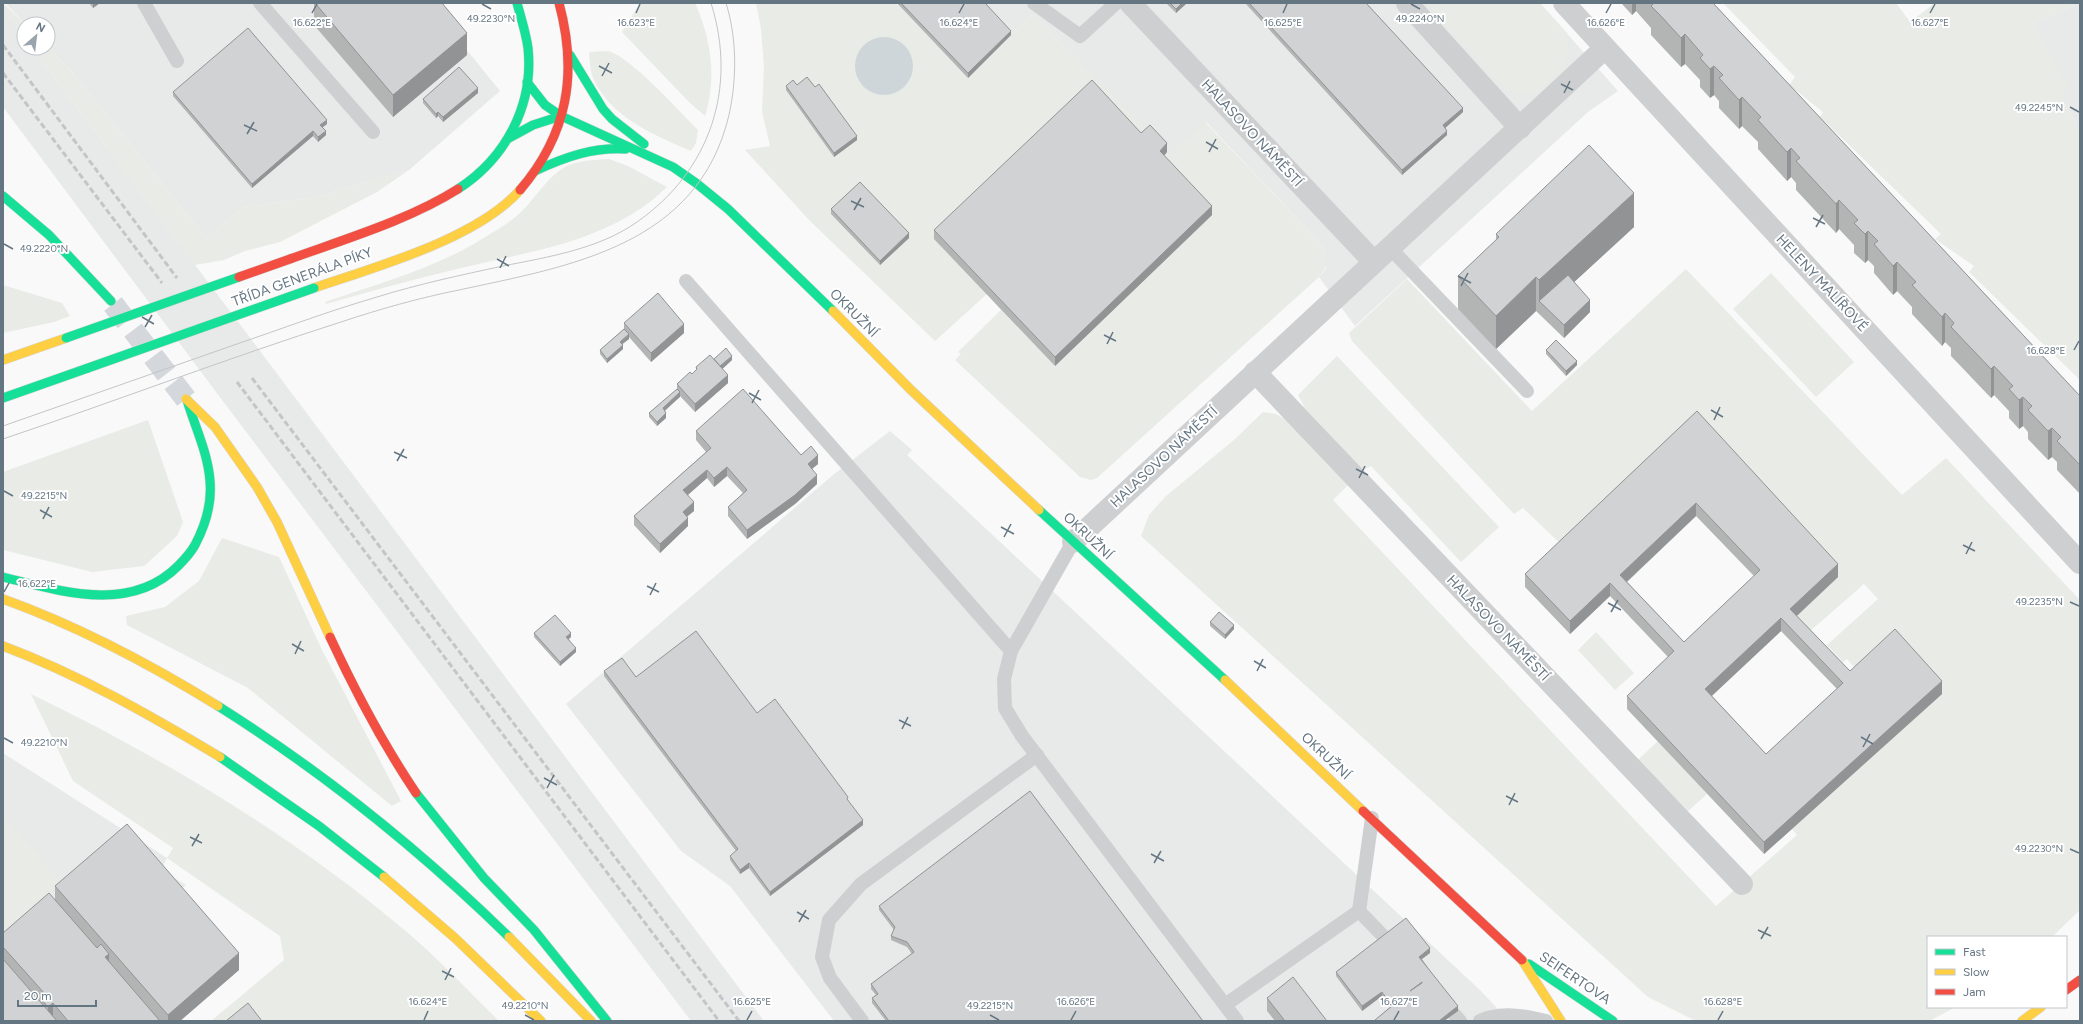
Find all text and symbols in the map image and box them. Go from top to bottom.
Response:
text: 49.2230°N [467,12,515,25]
text: 49.2240°N [1395,12,1445,25]
north arrow [16,16,56,56]
text: 16.622°E [293,16,331,29]
text: 16.623°E [617,16,655,29]
text: 16.624°E [940,16,979,29]
text: 16.625°E [1264,16,1302,29]
text: 16.626°E [1587,16,1625,29]
text: 16.627°E [1911,16,1949,29]
text: N [34,20,47,35]
street label: HALASOVO NÁMĚSTÍ [1198,76,1307,191]
text: 49.2245°N [2015,101,2063,114]
street label: HELENY MALÍŘOVÉ [1772,231,1872,335]
text: 49.2220°N [20,242,68,255]
street label: TŘÍDA GENERÁLA PÍKY [229,243,375,310]
street label: OKRUŽNÍ [826,285,883,342]
text: 16.628°E [2027,344,2066,357]
street label: HALASOVO NÁMĚSTÍ [1107,402,1222,511]
text: 49.2215°N [21,489,67,502]
street label: OKRUŽNÍ [1060,509,1117,564]
street label: HALASOVO NÁMĚSTÍ [1443,572,1554,685]
text: 16.622°E [18,577,56,590]
text: 49.2235°N [2015,595,2063,608]
street label: OKRUŽNÍ [1298,729,1355,784]
text: 49.2210°N [20,736,68,749]
text: 49.2230°N [2015,842,2063,855]
legend [1927,936,2067,1008]
text: Fast [1963,945,1986,959]
street label: SEIFERTOVA [1536,948,1614,1008]
text: Slow [1963,965,1990,979]
scale bar [18,982,96,1008]
text: Jam [1963,985,1986,999]
text: 20 m [24,989,52,1003]
text: 16.624°E [409,995,448,1008]
text: 16.625°E [733,995,771,1008]
text: 16.626°E [1057,995,1095,1008]
text: 16.627°E [1380,995,1418,1008]
text: 16.628°E [1704,995,1743,1008]
text: 49.2210°N [501,999,549,1012]
text: 49.2215°N [967,999,1013,1012]

